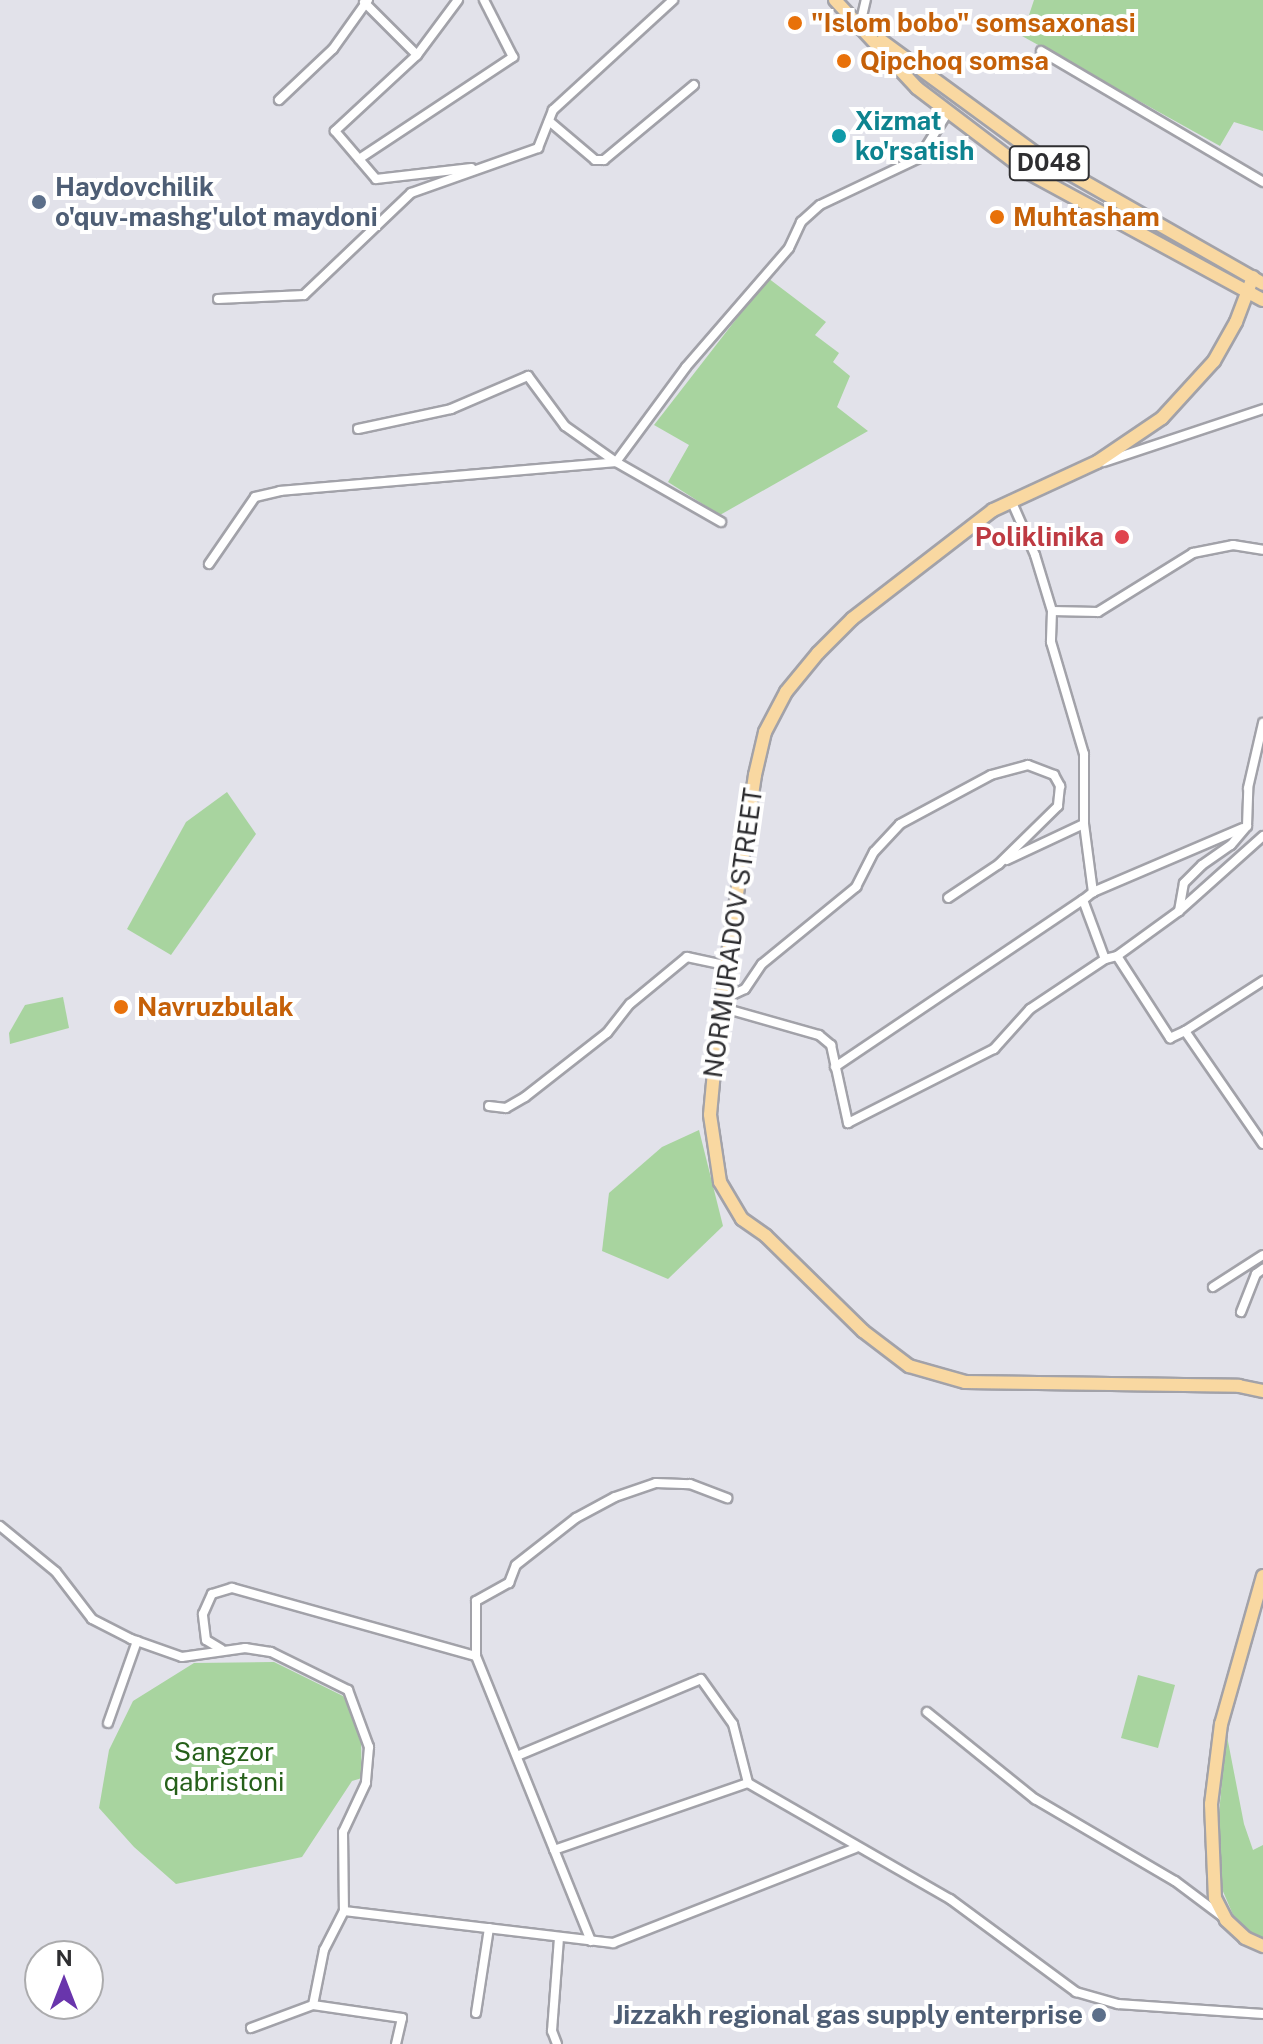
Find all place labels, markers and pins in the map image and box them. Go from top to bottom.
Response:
place label: "Islom bobo" somsaxonasi [811,7,1136,39]
marker: "Islom bobo" somsaxonasi [786,14,804,32]
place label: Qipchoq somsa [860,45,1049,77]
marker: Qipchoq somsa [835,52,853,70]
place label: Xizmat ko'rsatish [855,105,974,166]
marker: Xizmat ko'rsatish [830,127,848,145]
place label: Haydovchilik o'quv-mashg'ulot maydoni [55,171,378,232]
marker: Haydovchilik o'quv-mashg'ulot maydoni [30,193,48,211]
place label: Muhtasham [1013,201,1160,233]
marker: Muhtasham [988,208,1006,226]
place label: Poliklinika [975,521,1104,553]
marker: Poliklinika [1111,526,1133,548]
place label: Navruzbulak [137,991,294,1023]
marker: Navruzbulak [112,998,130,1016]
place label: Jizzakh regional gas supply enterprise [612,1999,1083,2031]
marker: Jizzakh regional gas supply enterprise [1090,2006,1108,2024]

